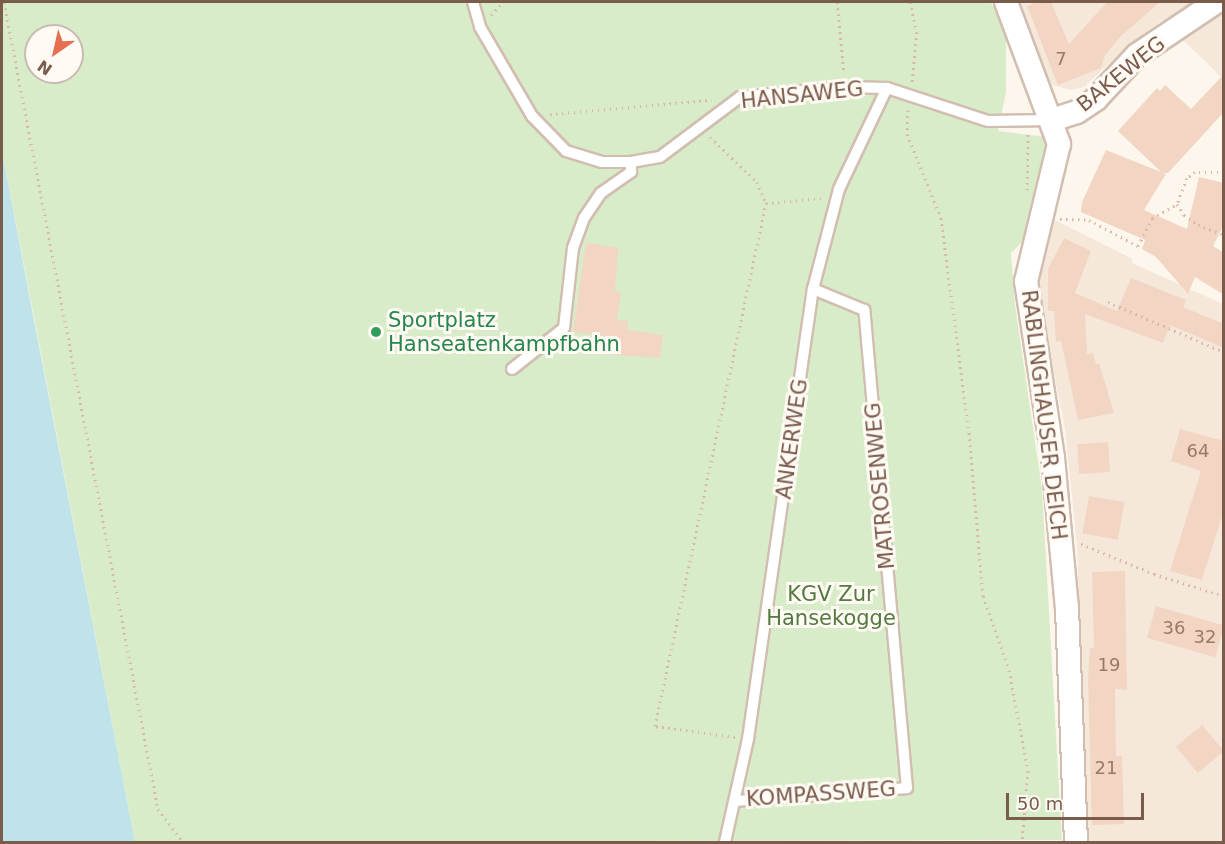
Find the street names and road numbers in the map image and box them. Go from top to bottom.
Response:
street label: BAKEWEG [1072,31,1170,117]
street label: HANSAWEG [739,76,865,114]
street label: RABLINGHAUSER DEICH [1016,288,1072,542]
street label: ANKERWEG [771,377,813,501]
street label: MATROSENWEG [860,402,900,570]
street label: KOMPASSWEG [745,776,897,812]

